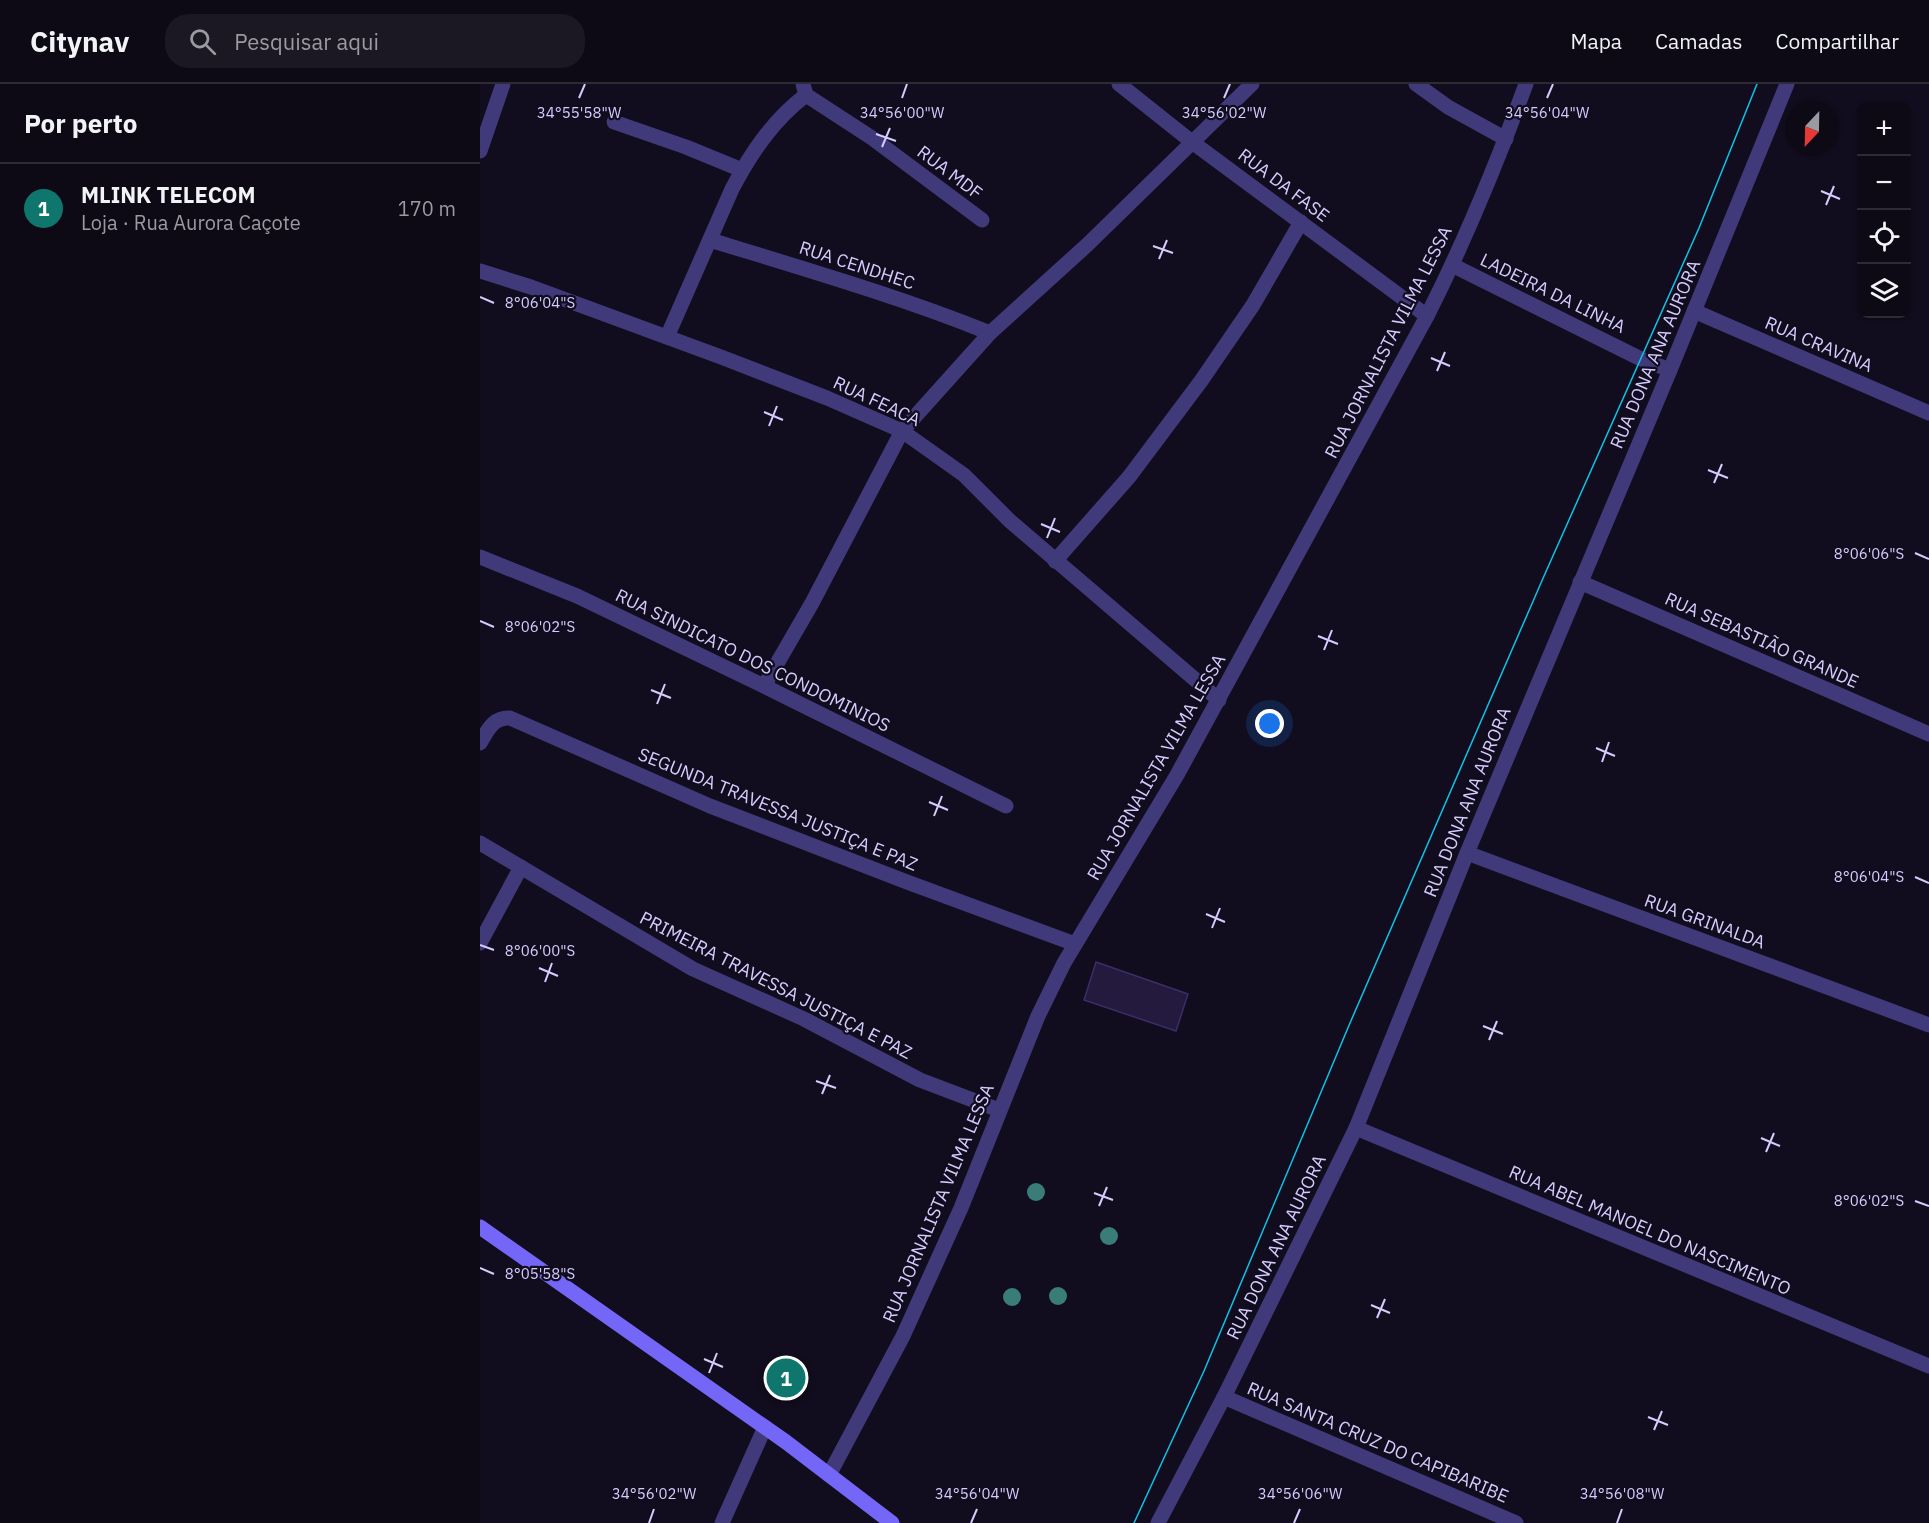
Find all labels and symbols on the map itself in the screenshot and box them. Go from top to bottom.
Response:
north arrow [1785,102,1839,156]
text: 34°55'58"W [537,103,622,122]
text: 34°56'00"W [860,103,945,122]
text: 34°56'02"W [1182,103,1267,122]
text: 34°56'04"W [1505,103,1590,122]
street label: RUA MDF [913,140,987,204]
street label: RUA DA FASE [1234,143,1334,227]
street label: RUA JORNALISTA VILMA LESSA [1319,222,1457,462]
street label: RUA CENDHEC [796,236,918,294]
street label: LADEIRA DA LINHA [1477,248,1630,338]
street label: RUA DONA ANA AURORA [1605,256,1705,452]
text: 8°06'04"S [505,293,575,312]
street label: RUA CRAVINA [1762,311,1877,377]
street label: RUA FEACA [830,371,925,431]
text: 8°06'06"S [1834,544,1904,563]
street label: RUA SINDICATO DOS CONDOMINIOS [612,583,894,737]
street label: RUA SEBASTIÃO GRANDE [1661,587,1863,693]
text: 8°06'02"S [505,617,575,636]
street label: RUA JORNALISTA VILMA LESSA [1082,649,1231,884]
street label: RUA DONA ANA AURORA [1418,703,1516,900]
your location [1255,709,1284,738]
street label: SEGUNDA TRAVESSA JUSTIÇA E PAZ [635,742,921,876]
text: 8°06'04"S [1834,867,1904,886]
street label: RUA GRINALDA [1641,888,1769,954]
street label: PRIMEIRA TRAVESSA JUSTIÇA E PAZ [636,906,916,1064]
text: 8°06'00"S [505,941,575,960]
street label: RUA JORNALISTA VILMA LESSA [877,1080,999,1326]
street label: RUA DONA ANA AURORA [1221,1150,1331,1343]
street label: RUA ABEL MANOEL DO NASCIMENTO [1506,1160,1794,1300]
text: 8°06'02"S [1834,1191,1904,1210]
text: 8°05'58"S [505,1264,575,1283]
pin: 1 [766,1356,806,1400]
street label: RUA SANTA CRUZ DO CAPIBARIBE [1244,1376,1512,1508]
text: 34°56'02"W [612,1484,697,1503]
text: 34°56'04"W [935,1484,1020,1503]
text: 34°56'06"W [1258,1484,1343,1503]
text: 34°56'08"W [1580,1484,1665,1503]

